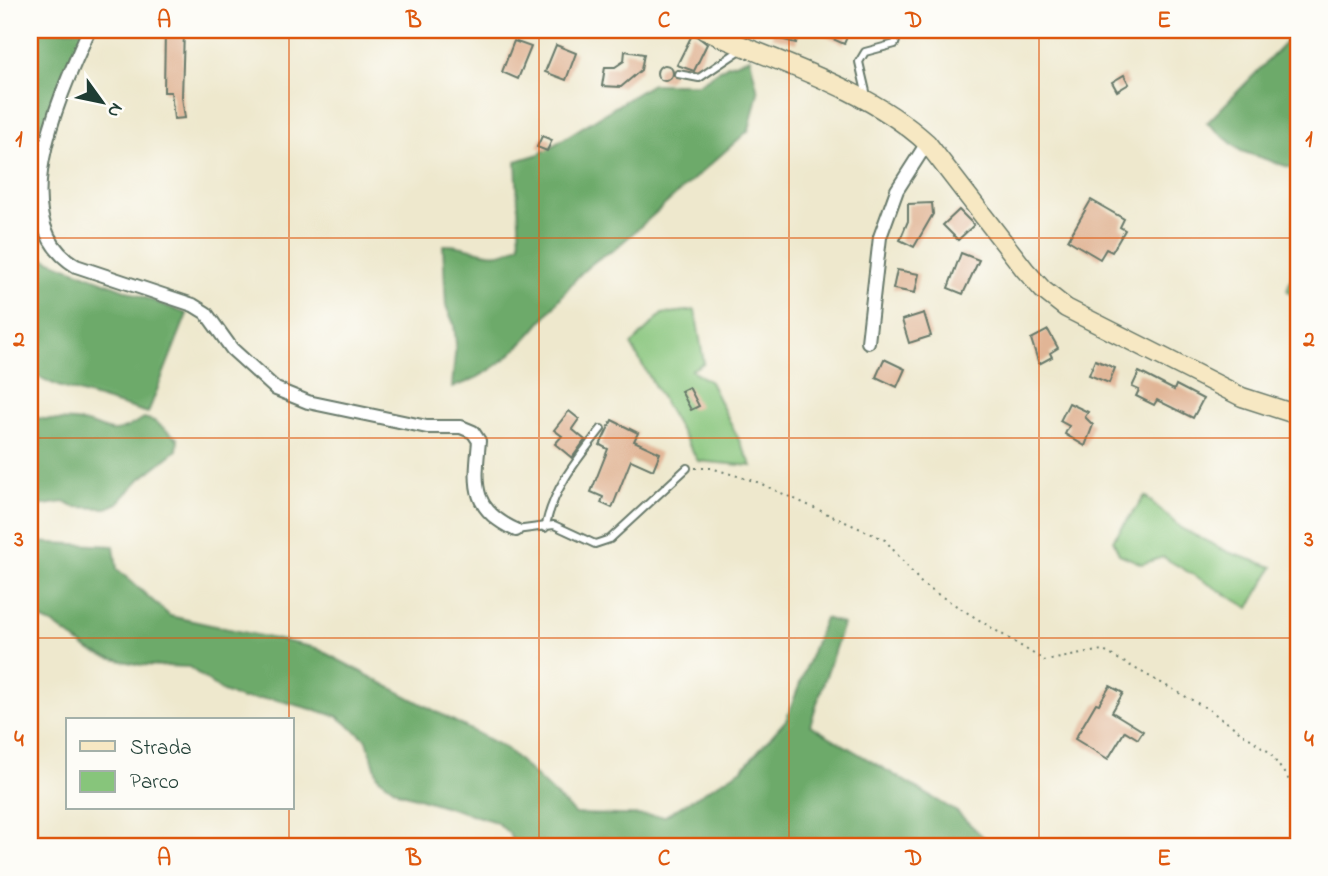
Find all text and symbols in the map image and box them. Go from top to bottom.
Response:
text: A [157,5,171,38]
text: B [405,5,422,38]
text: C [658,5,671,38]
text: D [905,5,922,38]
text: E [1157,5,1171,38]
north arrow [66,66,136,136]
text: N [99,97,129,123]
text: 1 [15,124,23,157]
text: 1 [1305,124,1313,157]
text: 2 [12,324,25,357]
text: 2 [1302,324,1315,357]
text: 3 [13,524,24,557]
text: 3 [1303,524,1314,557]
legend [66,718,294,810]
text: 4 [14,724,24,757]
text: 4 [1304,724,1314,757]
text: Strada [130,734,192,764]
text: Parco [130,768,179,798]
text: A [157,843,171,876]
text: B [405,843,422,876]
text: C [658,843,671,876]
text: D [905,843,922,876]
text: E [1157,843,1171,876]

